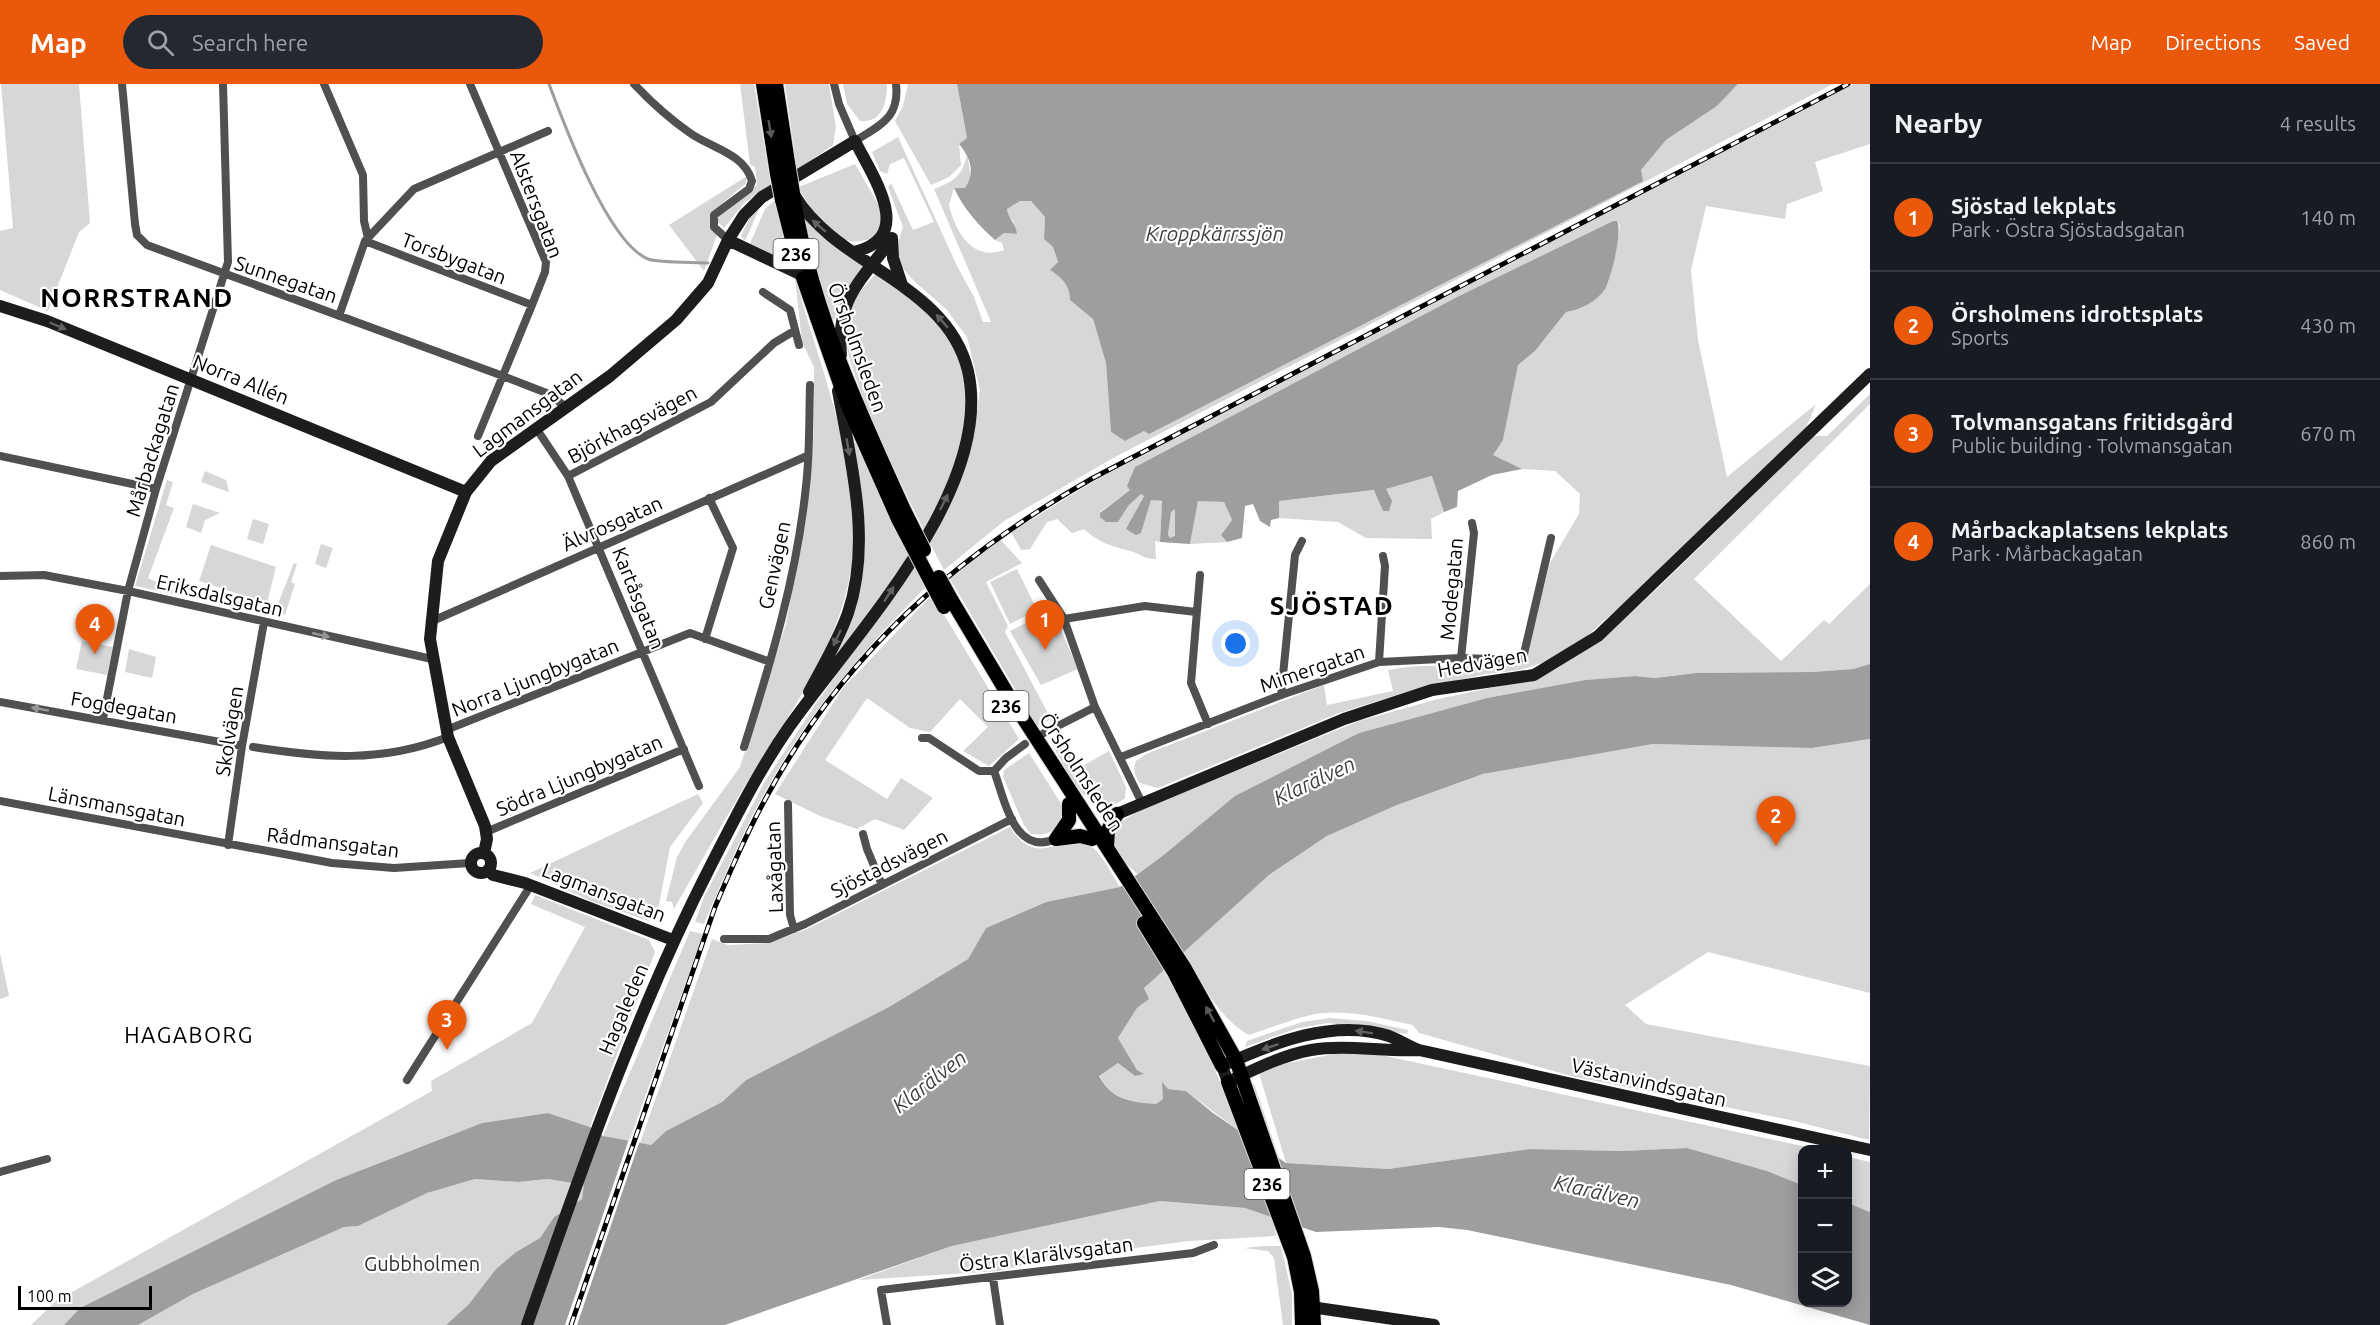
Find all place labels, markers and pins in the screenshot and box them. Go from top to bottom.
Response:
pin: 1 [1026,600,1064,650]
pin: 4 [76,604,115,654]
pin: 2 [1756,796,1796,846]
pin: 3 [428,1000,466,1050]

